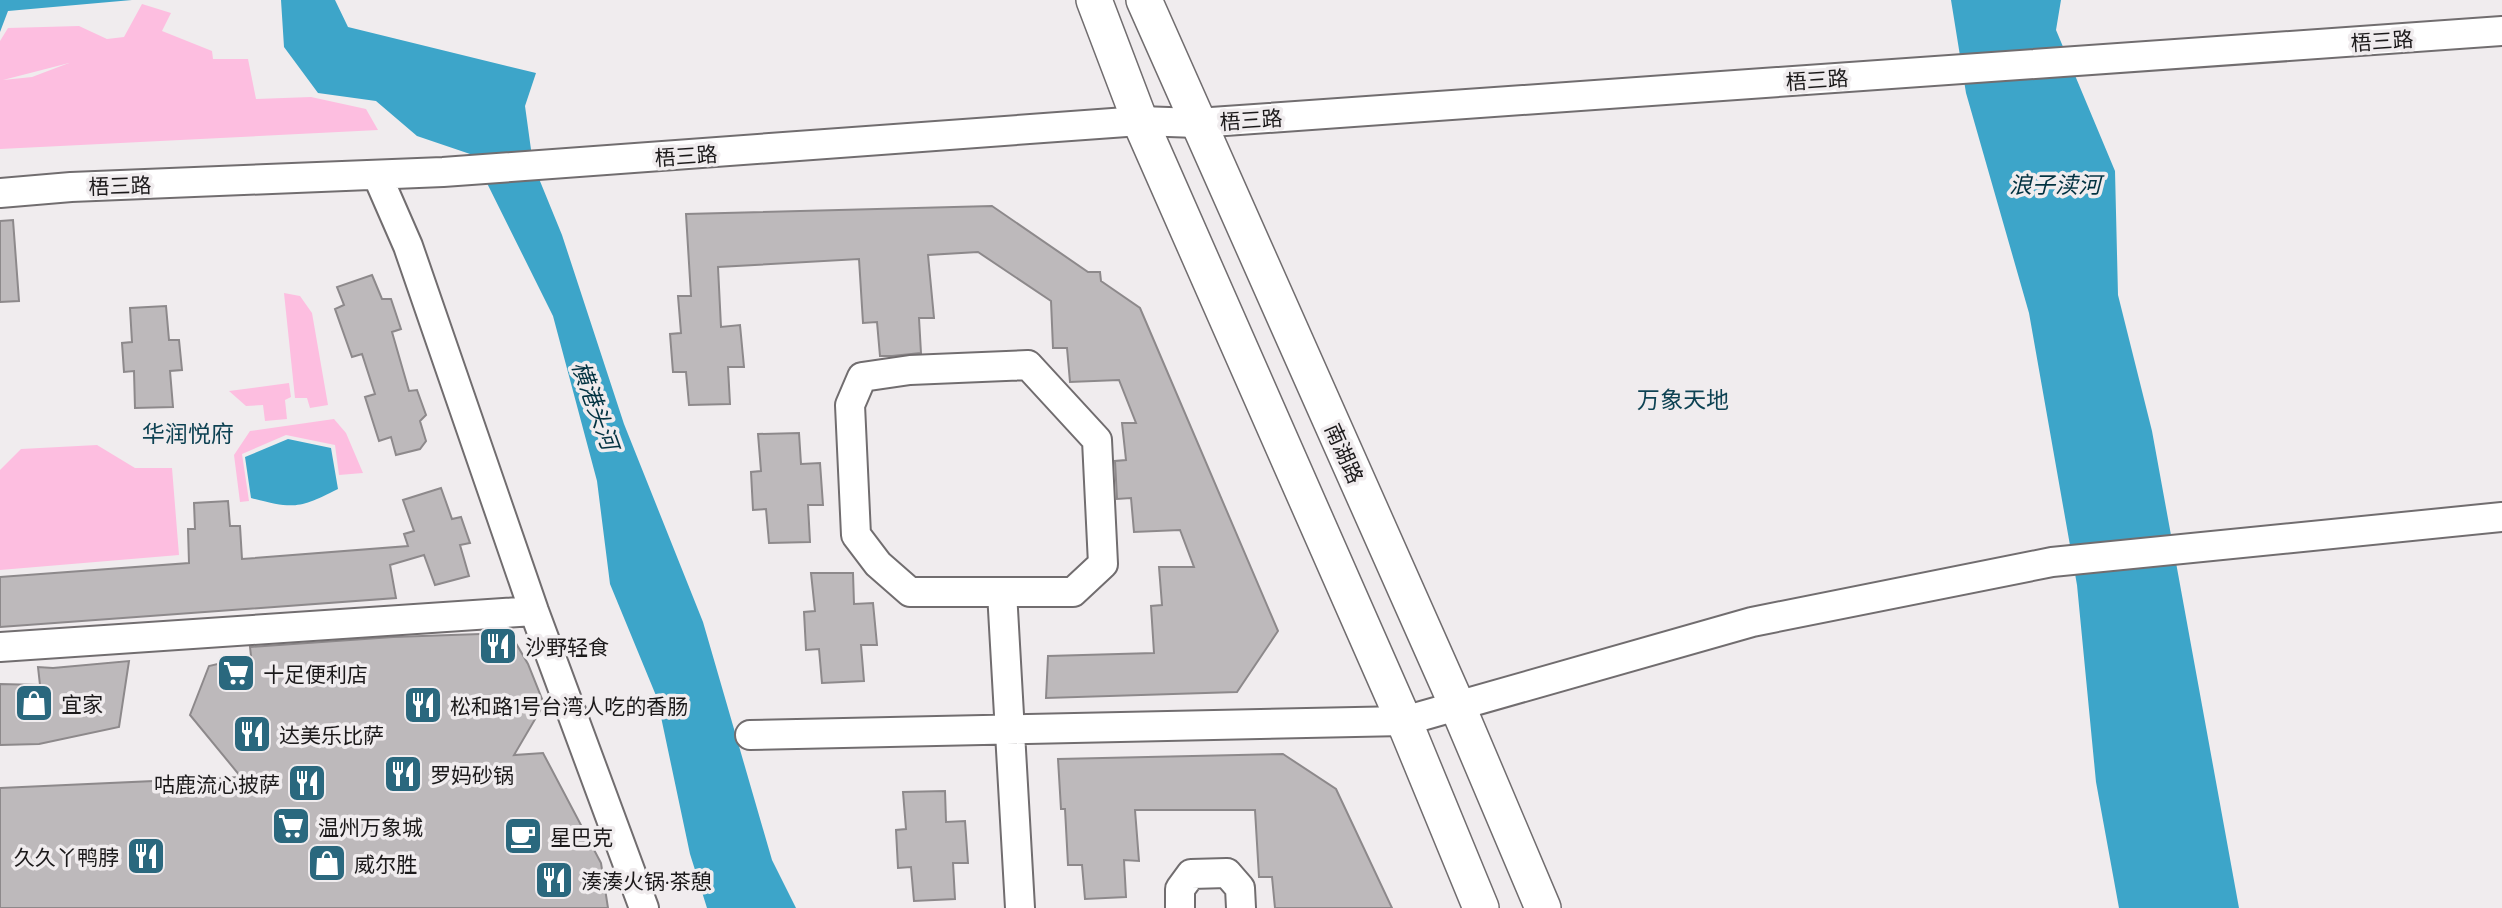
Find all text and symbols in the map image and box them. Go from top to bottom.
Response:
street label: 梧三路 [2350,25,2414,55]
street label: 梧三路 [1785,64,1849,94]
street label: 梧三路 [1219,104,1283,134]
street label: 梧三路 [654,140,718,170]
water label: 浪子渎河 [2009,170,2105,198]
street label: 梧三路 [88,171,152,199]
water label: 横港头河 [567,357,626,457]
district label: 万象天地 [1637,385,1729,413]
district label: 华润悦府 [142,419,234,447]
street label: 南湖路 [1321,419,1369,487]
restaurant icon: 沙野轻食 [477,625,519,667]
place label: 沙野轻食 [525,634,609,659]
supermarket icon: 十足便利店 [215,652,257,694]
place label: 十足便利店 [263,661,368,686]
shop icon: 宜家 [13,682,55,724]
restaurant icon: 松和路1号台湾人吃的香肠 [402,684,444,726]
place label: 宜家 [61,691,103,716]
place label: 松和路1号台湾人吃的香肠 [450,693,688,718]
restaurant icon: 达美乐比萨 [231,713,273,755]
place label: 达美乐比萨 [279,722,384,747]
restaurant icon: 罗妈砂锅 [382,753,424,795]
restaurant icon: 咕鹿流心披萨 [286,762,328,804]
place label: 罗妈砂锅 [430,762,514,787]
place label: 咕鹿流心披萨 [154,771,280,796]
supermarket icon: 温州万象城 [270,805,312,847]
place label: 温州万象城 [318,814,423,839]
cafe icon: 星巴克 [502,815,544,857]
place label: 星巴克 [550,824,613,849]
restaurant icon: 久久丫鸭脖 [125,835,167,877]
shop icon: 威尔胜 [306,842,348,884]
place label: 久久丫鸭脖 [14,844,119,869]
place label: 威尔胜 [354,851,417,876]
restaurant icon: 湊湊火锅·茶憩 [533,859,575,901]
place label: 湊湊火锅·茶憩 [581,868,711,893]

